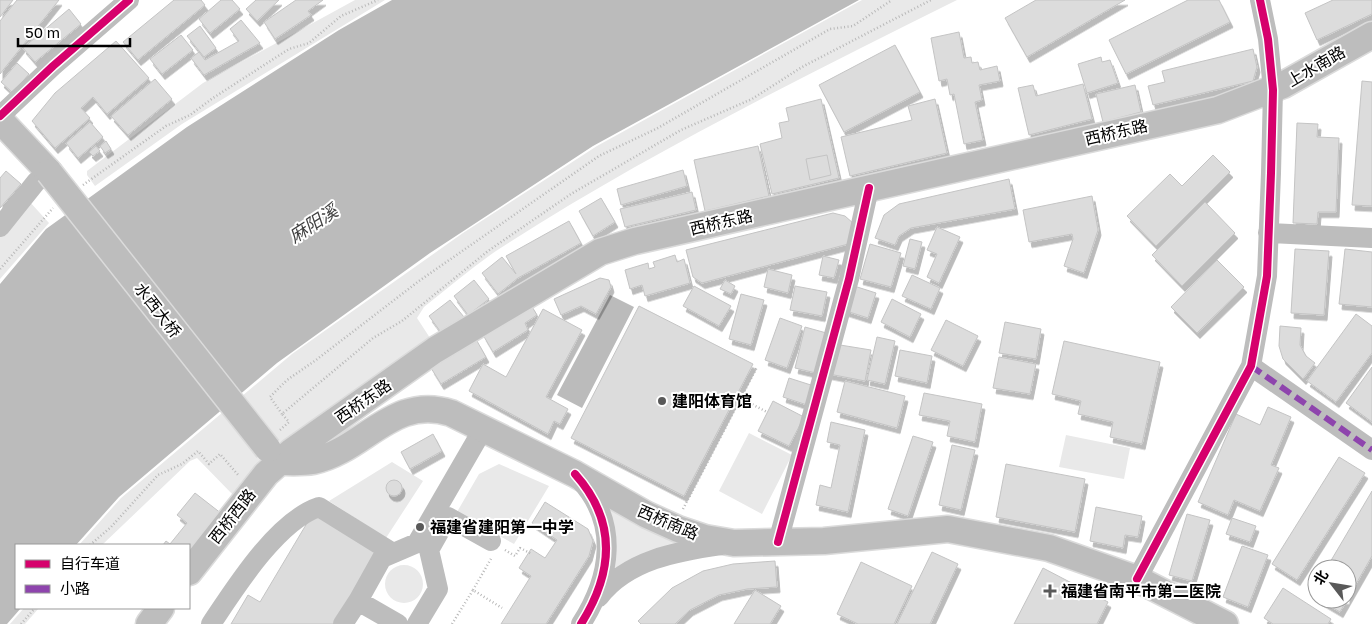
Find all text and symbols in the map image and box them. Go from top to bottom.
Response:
scale bar [18,15,130,47]
text: 50 m [25,23,60,41]
street label: 上水南路 [1283,41,1349,91]
street label: 西桥东路 [1083,115,1149,149]
water label: 麻阳溪 [284,198,343,247]
street label: 西桥东路 [688,205,754,239]
street label: 水西大桥 [130,279,186,341]
street label: 西桥东路 [331,374,395,428]
place label: 建阳体育馆 [672,391,752,411]
marker: 建阳体育馆 [656,395,668,407]
street label: 西桥西路 [204,485,260,547]
street label: 西桥南路 [635,500,701,544]
place label: 福建省建阳第一中学 [430,517,574,537]
marker: 福建省建阳第一中学 [414,521,426,533]
legend [15,544,190,609]
text: 自行车道 [60,554,120,572]
north arrow [1307,559,1357,609]
text: 北 [1310,567,1331,587]
text: 小路 [60,579,90,597]
place label: 福建省南平市第二医院 [1061,581,1221,601]
marker: 福建省南平市第二医院 [1043,584,1057,598]

